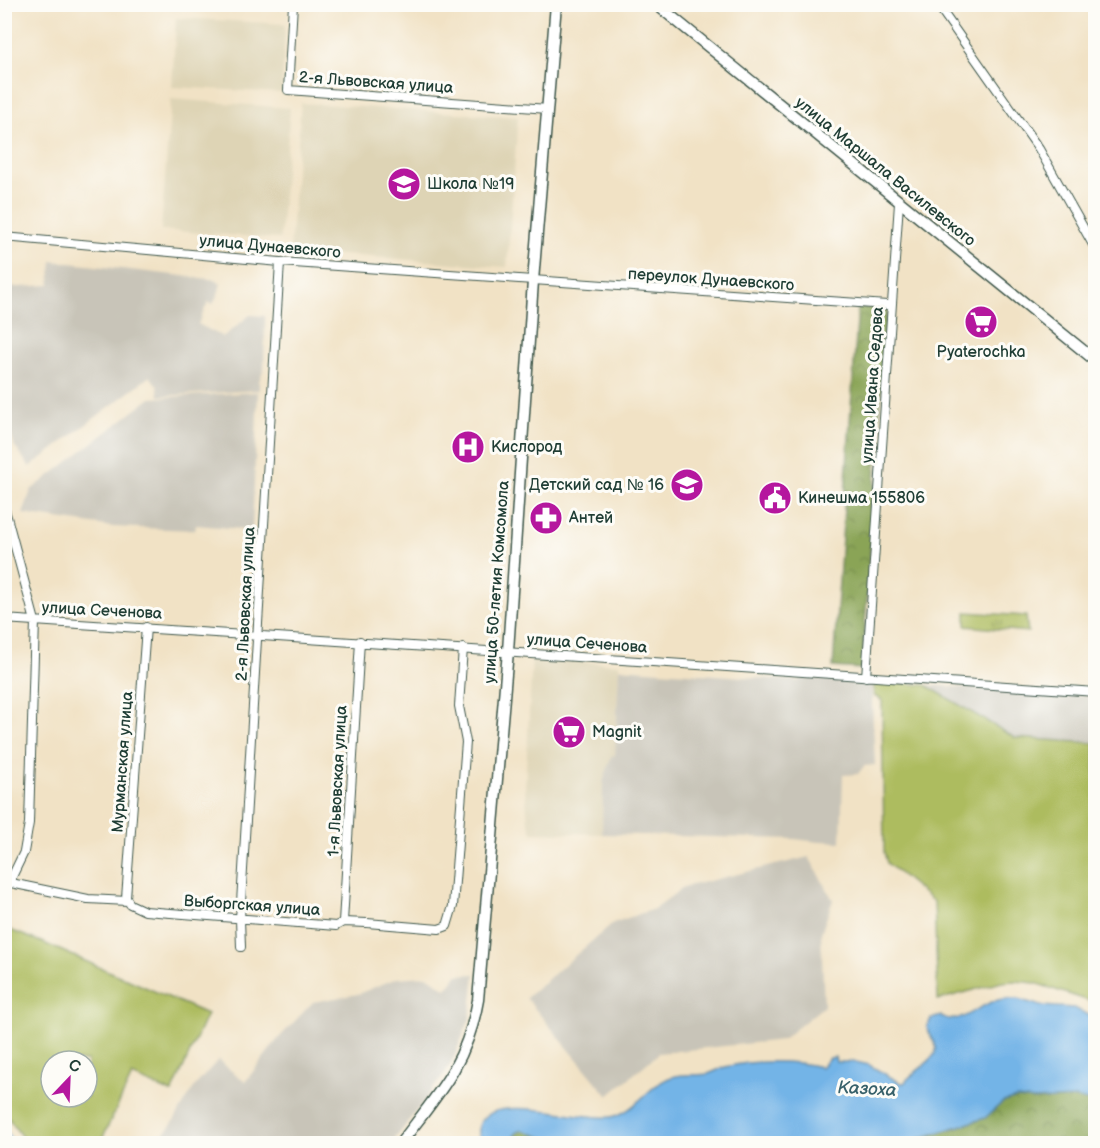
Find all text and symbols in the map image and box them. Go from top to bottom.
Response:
street label: 2-я Львовская улица [298,68,454,98]
street label: улица Маршала Василевского [791,93,979,251]
school or university icon: Школа №19 [386,166,422,202]
place label: Школа №19 [427,175,514,194]
street label: улица Дунаевского [199,231,341,263]
street label: переулок Дунаевского [627,265,795,295]
supermarket icon: Pyaterochka [963,304,999,340]
street label: улица Ивана Седова [858,306,888,464]
place label: Pyaterochka [936,343,1026,362]
hospital icon: Кислород [450,429,486,465]
place label: Кислород [491,438,562,457]
school or university icon: Детский сад № 16 [669,467,705,503]
place label: Детский сад № 16 [529,476,664,495]
street label: улица 50-летия Комсомола [480,479,514,684]
public building icon: Кинешма 155806 [757,480,793,516]
place label: Кинешма 155806 [798,489,925,508]
pharmacy icon: Антей [528,500,564,536]
place label: Антей [568,509,613,528]
street label: 2-я Львовская улица [232,526,260,682]
street label: улица Сеченова [41,598,163,624]
street label: улица Сеченова [526,630,648,658]
street label: Мурманская улица [109,690,137,833]
street label: 1-я Львовская улица [325,704,351,857]
supermarket icon: Magnit [551,714,587,750]
place label: Magnit [592,723,642,742]
street label: Выборгская улица [183,892,321,920]
north arrow [39,1049,99,1109]
text: С [65,1056,83,1077]
water label: Казоха [837,1077,897,1101]

